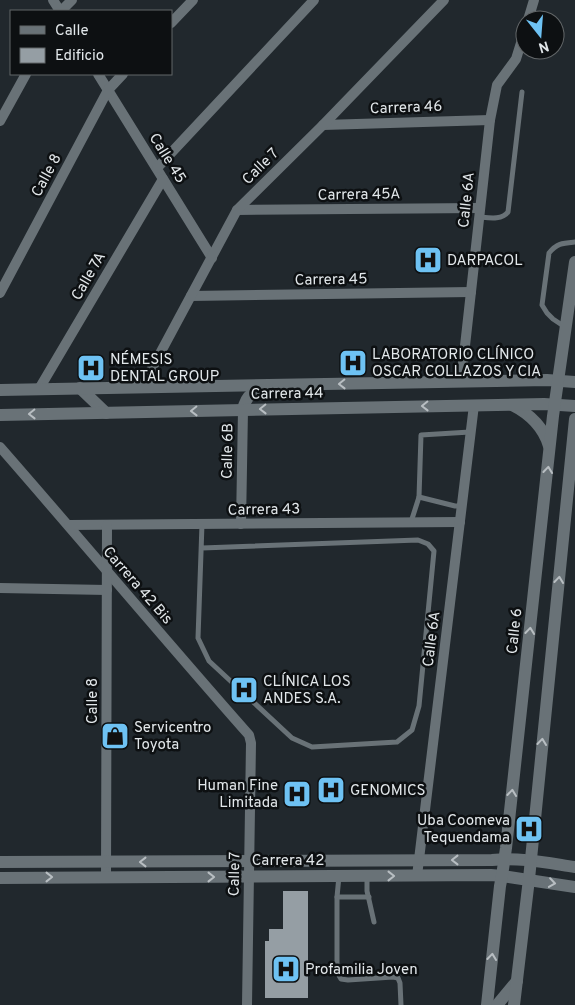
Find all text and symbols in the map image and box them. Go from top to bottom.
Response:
legend [10,10,172,75]
north arrow [515,10,565,60]
text: Calle [55,22,89,41]
text: N [536,36,551,56]
text: Edificio [55,47,104,66]
street label: Carrera 46 [370,98,443,119]
street label: Calle 45 [144,130,190,187]
street label: Calle 7 [239,145,284,189]
street label: Calle 8 [28,151,67,201]
street label: Calle 6A [455,171,480,229]
street label: Carrera 45A [318,185,401,206]
hospital icon: DARPACOL [413,245,443,275]
street label: Calle 7A [68,249,111,304]
place label: DARPACOL [447,252,523,271]
street label: Carrera 45 [294,270,368,291]
place label: LABORATORIO CLÍNICO OSCAR COLLAZOS Y CIA [372,345,541,382]
hospital icon: LABORATORIO CLÍNICO OSCAR COLLAZOS Y CIA [338,348,368,378]
place label: NÉMESIS DENTAL GROUP [110,350,219,387]
hospital icon: NÉMESIS DENTAL GROUP [76,353,106,383]
one-way arrow [338,378,346,389]
street label: Carrera 44 [250,384,324,405]
one-way arrow [421,401,429,411]
one-way arrow [259,404,267,415]
one-way arrow [190,406,198,416]
one-way arrow [27,409,35,419]
street label: Calle 6B [219,423,238,479]
one-way arrow [542,465,553,473]
street label: Carrera 43 [228,500,300,521]
street label: Carrera 42 Bis [98,543,176,629]
one-way arrow [553,576,564,584]
street label: Calle 6 [504,607,527,655]
street label: Calle 6A [420,610,445,668]
one-way arrow [524,627,535,635]
place label: CLÍNICA LOS ANDES S.A. [263,672,351,709]
hospital icon: CLÍNICA LOS ANDES S.A. [229,675,259,705]
street label: Calle 8 [84,678,103,724]
place label: Servicentro Toyota [134,719,211,755]
shop icon: Servicentro Toyota [100,721,130,751]
one-way arrow [536,738,547,746]
hospital icon: GENOMICS [316,775,346,805]
place label: Human Fine Limitada [197,777,278,813]
hospital icon: Human Fine Limitada [282,779,312,809]
place label: GENOMICS [350,782,426,801]
one-way arrow [506,789,517,797]
place label: Uba Coomeva Tequendama [417,812,510,848]
hospital icon: Uba Coomeva Tequendama [514,814,544,844]
street label: Calle 7 [226,852,245,896]
street label: Carrera 42 [252,852,324,871]
one-way arrow [451,855,459,865]
one-way arrow [138,857,146,867]
one-way arrow [207,871,215,882]
one-way arrow [388,871,395,881]
one-way arrow [45,872,53,882]
one-way arrow [547,878,556,888]
one-way arrow [486,952,497,960]
hospital icon: Profamilia Joven [271,954,301,984]
place label: Profamilia Joven [305,961,418,980]

